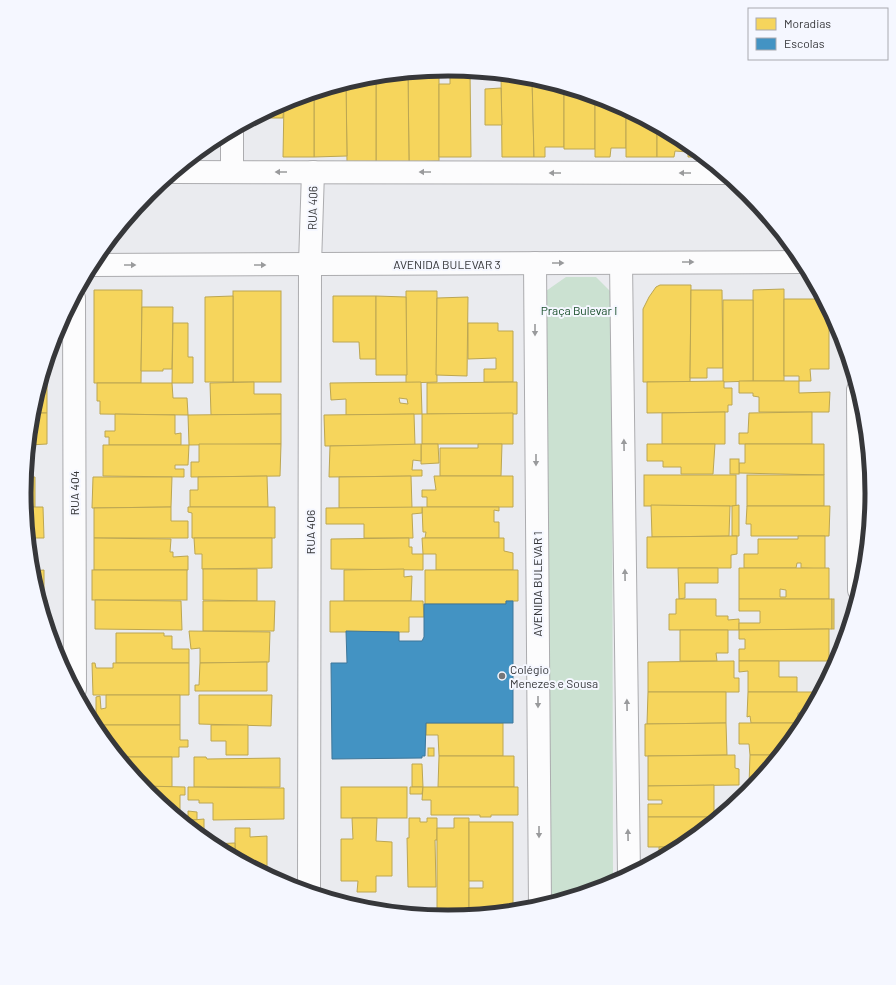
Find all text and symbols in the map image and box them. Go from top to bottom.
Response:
legend [748,8,888,60]
text: Moradias [784,16,831,30]
text: Escolas [784,36,825,50]
one-way arrow [274,169,287,175]
one-way arrow [418,169,431,175]
one-way arrow [548,170,561,176]
one-way arrow [678,170,691,176]
street label: RUA 406 [305,186,319,230]
street label: AVENIDA BULEVAR 3 [393,257,501,271]
one-way arrow [682,259,695,265]
one-way arrow [552,260,565,266]
one-way arrow [124,262,137,268]
one-way arrow [254,262,267,268]
park label: Praça Bulevar I [541,303,617,317]
one-way arrow [532,324,538,337]
one-way arrow [621,438,627,451]
one-way arrow [533,454,539,467]
street label: RUA 404 [67,471,81,515]
street label: RUA 406 [303,510,317,554]
street label: AVENIDA BULEVAR 1 [530,531,544,637]
one-way arrow [622,569,629,581]
place label: Colégio Menezes e Sousa [510,662,598,690]
marker: Colégio Menezes e Sousa [497,671,507,681]
one-way arrow [535,696,541,709]
one-way arrow [624,698,630,711]
one-way arrow [536,826,542,839]
one-way arrow [625,829,632,841]

